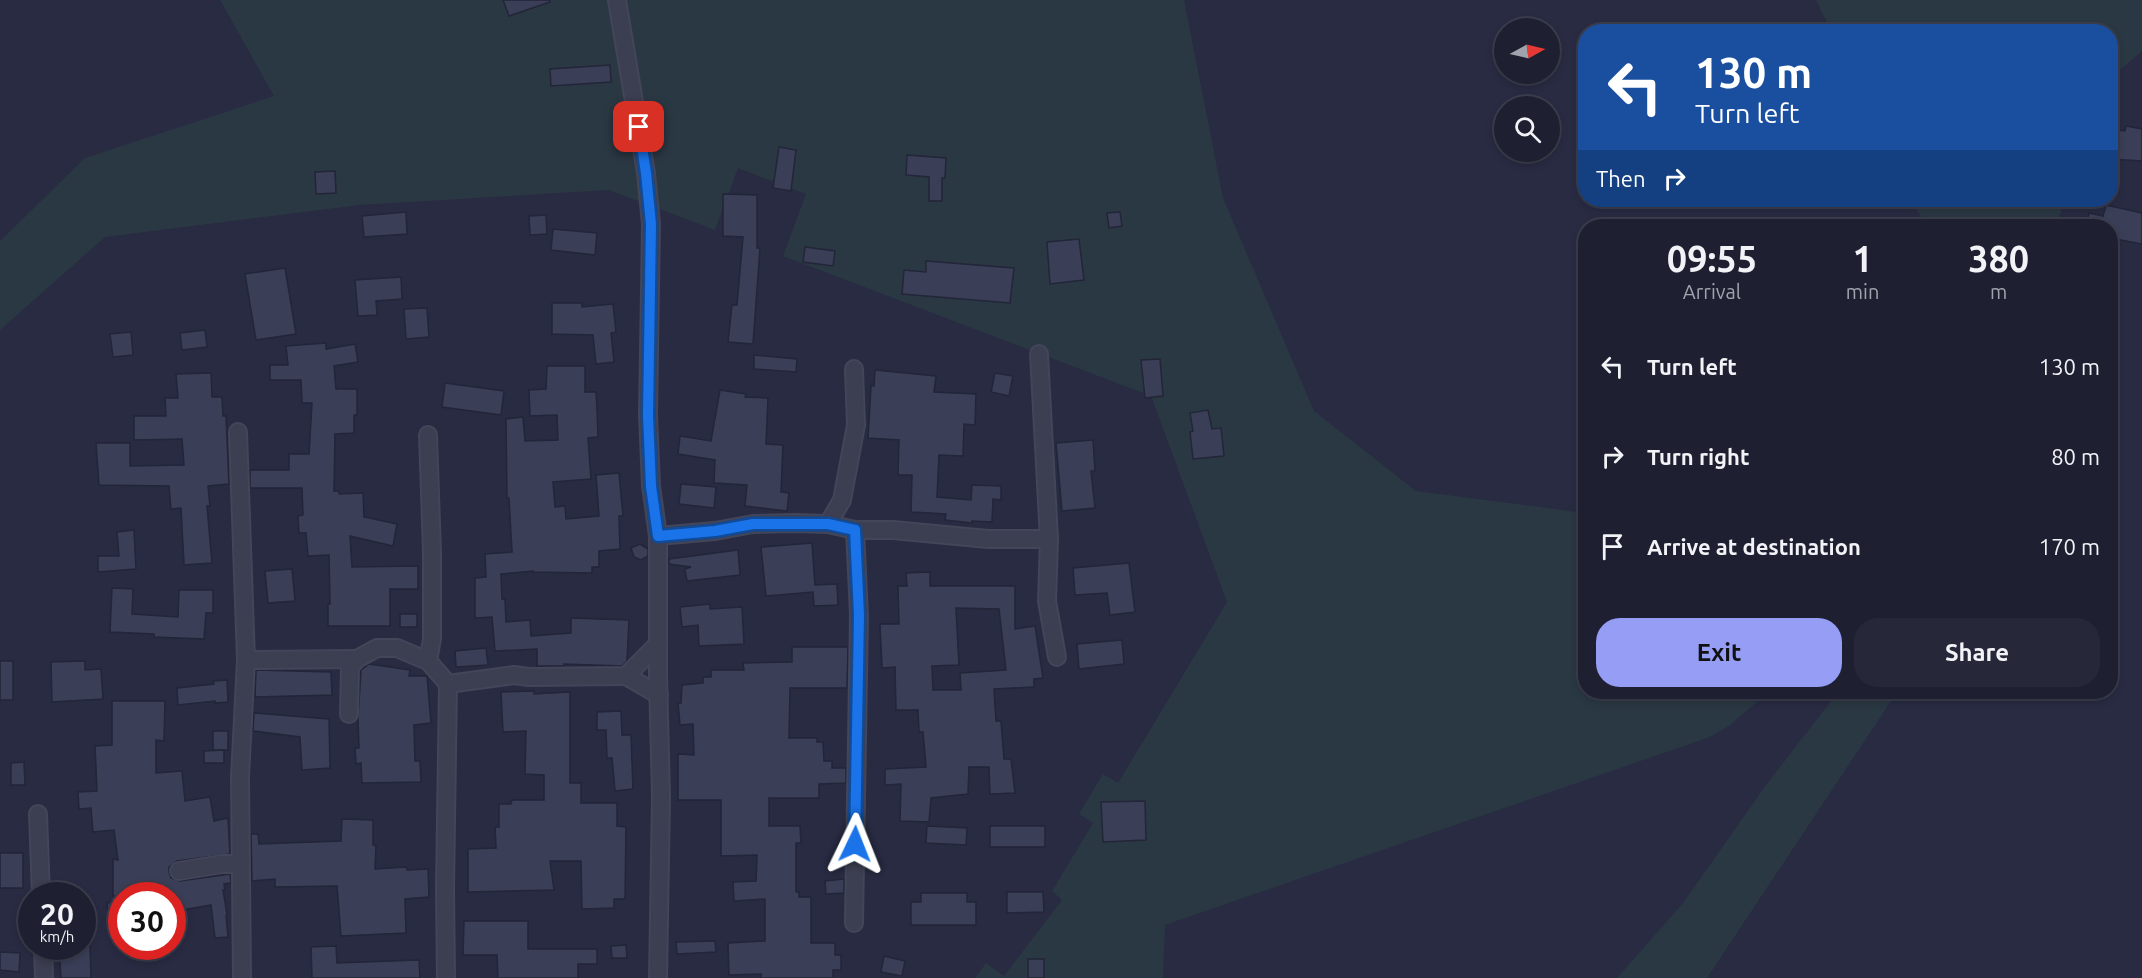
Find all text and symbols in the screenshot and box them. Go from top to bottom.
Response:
north arrow [1494,18,1560,84]
map controls [1494,18,1560,162]
icon: left [1596,48,1674,126]
text: 130 m [1695,49,1812,96]
button: search [1494,96,1560,162]
text: Turn left [1695,98,1799,128]
pin [613,101,664,152]
icon: arrive [622,110,655,143]
icon: right [1658,162,1691,195]
text: Then [1596,166,1646,191]
text: 09:55 [1667,238,1757,279]
text: 1 [1852,238,1873,279]
text: 380 [1968,238,2029,279]
text: Arrival [1683,280,1741,303]
text: min [1846,280,1879,303]
text: m [1990,280,2007,303]
icon: left [1596,350,1629,383]
text: Turn left [1647,354,1737,379]
text: 130 m [2039,354,2100,379]
icon: right [1596,440,1629,473]
text: Turn right [1647,444,1749,469]
text: 80 m [2051,444,2100,469]
icon: arrive [1596,530,1629,563]
text: Arrive at destination [1647,534,1861,559]
text: 170 m [2039,534,2100,559]
button: Exit [1596,618,1842,687]
button: Share [1854,618,2100,687]
position arrow [823,812,887,876]
speed limit sign: 30 [108,882,186,960]
text: 20 [40,897,74,931]
text: km/h [40,928,74,945]

